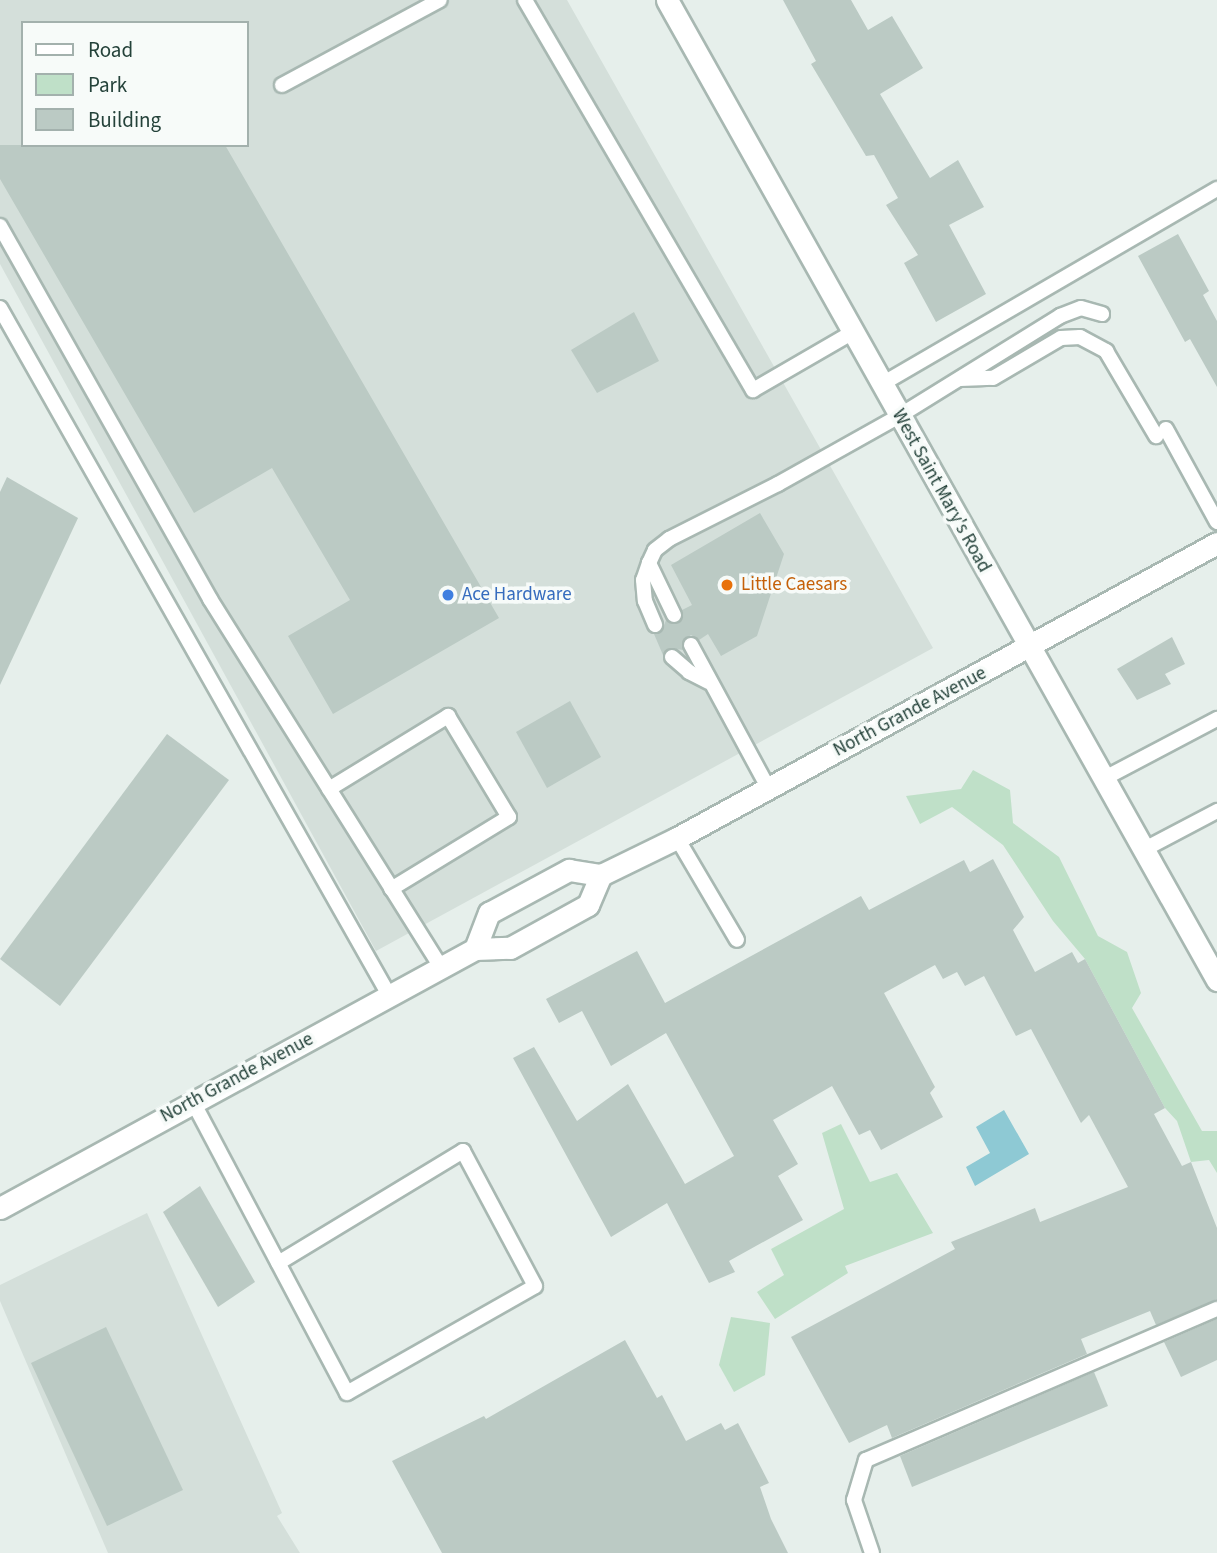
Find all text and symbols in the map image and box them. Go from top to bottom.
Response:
legend [21,21,248,147]
text: Road [88,35,133,65]
text: Park [88,70,127,100]
text: Building [88,105,161,135]
street label: West Saint Mary's Road [887,405,995,577]
place label: Little Caesars [741,574,847,596]
marker: Little Caesars [719,577,735,593]
place label: Ace Hardware [462,584,572,606]
marker: Ace Hardware [440,587,456,603]
street label: North Grande Avenue [830,662,990,762]
street label: North Grande Avenue [157,1028,317,1128]

